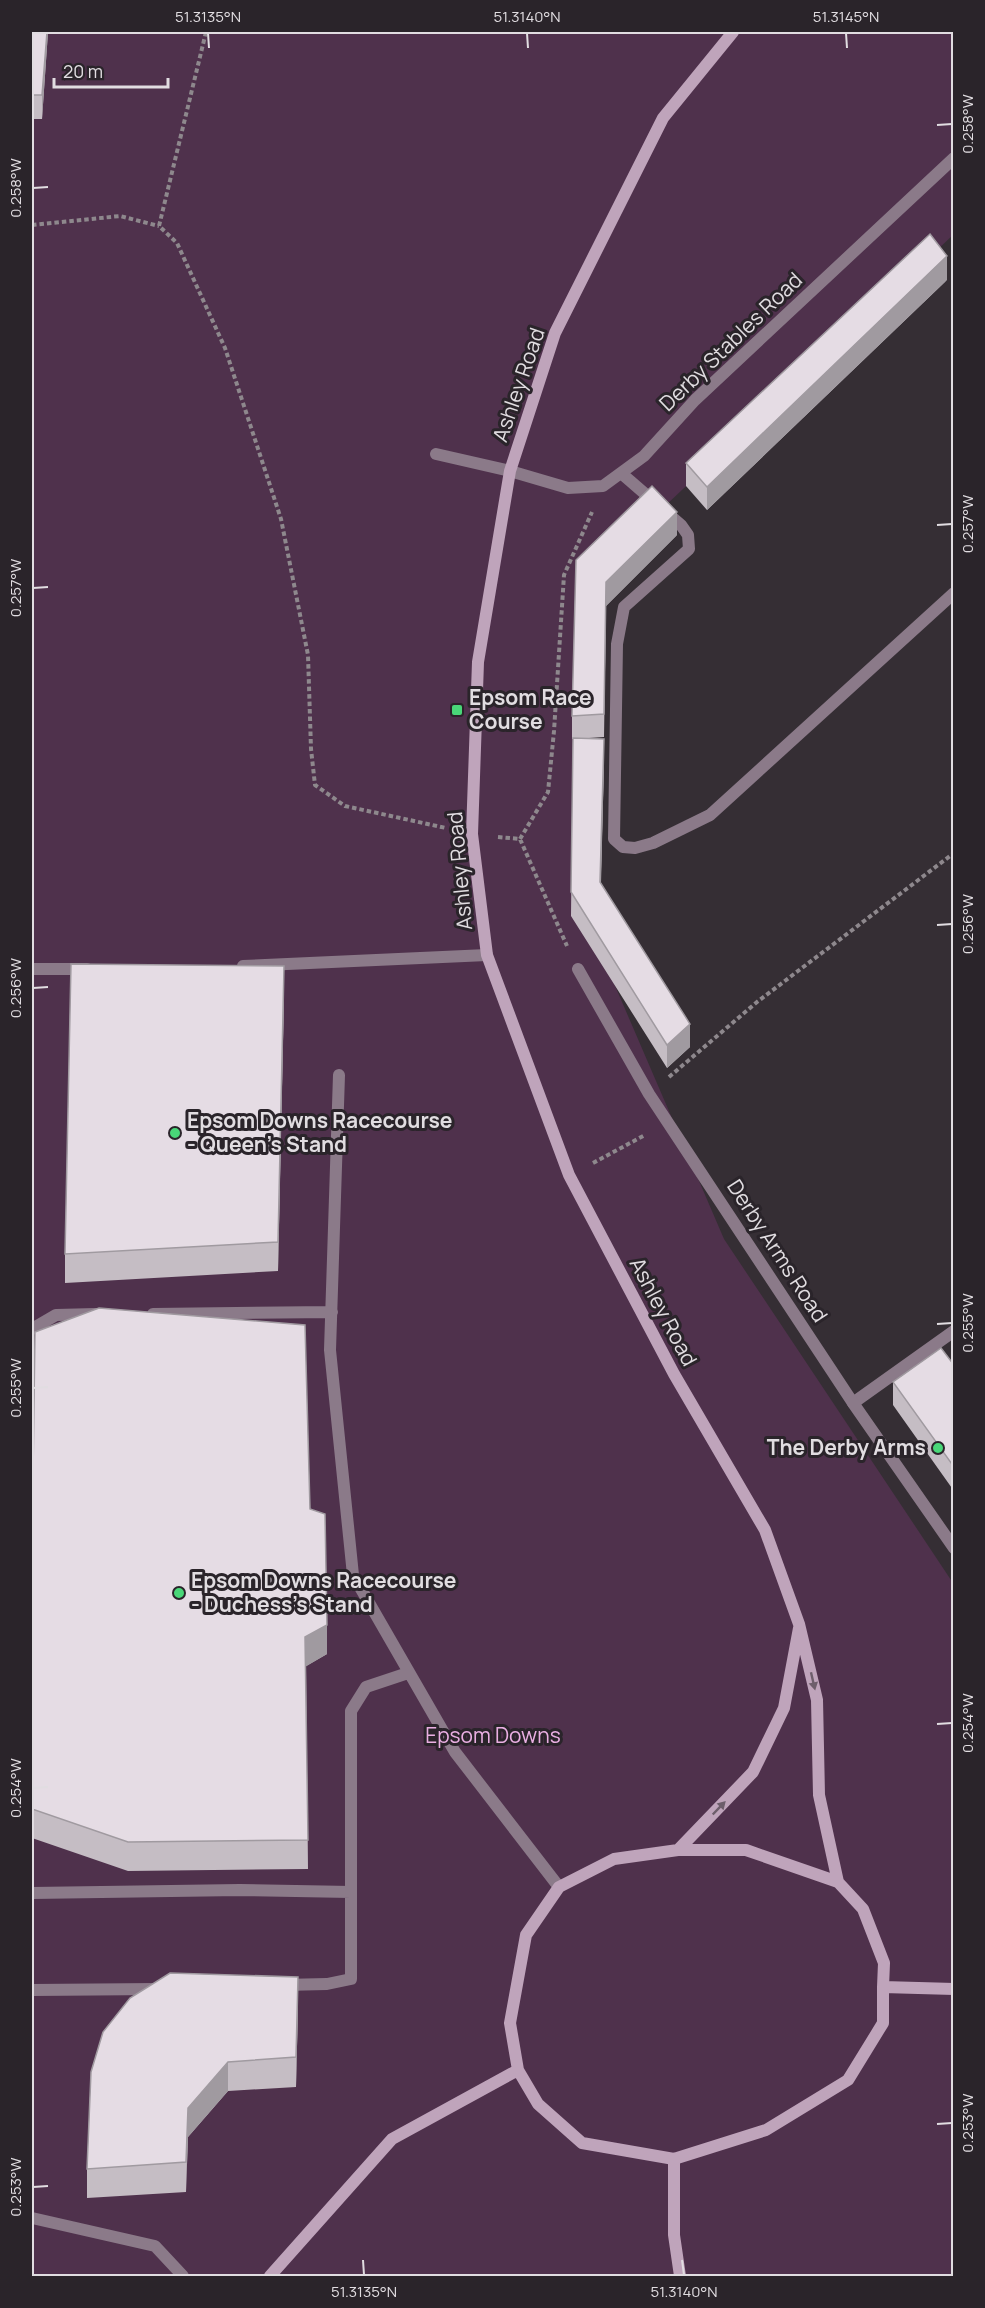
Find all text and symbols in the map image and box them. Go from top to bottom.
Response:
text: 51.3135°N [175,6,241,27]
text: 51.3140°N [494,6,560,27]
text: 51.3145°N [813,6,879,27]
scale bar [54,51,168,89]
text: 20 m [63,59,103,83]
text: 0.258°W [957,94,978,154]
text: 0.258°W [5,158,26,218]
street label: Derby Stables Road [653,266,808,417]
street label: Ashley Road [485,324,551,445]
text: 0.257°W [957,495,978,553]
text: 0.257°W [5,559,26,617]
place label: Epsom Race Course [469,683,592,735]
marker: Epsom Race Course [450,703,464,717]
street label: Ashley Road [440,811,478,931]
text: 0.256°W [957,894,978,954]
text: 0.256°W [5,958,26,1018]
place label: Epsom Downs Racecourse - Queen's Stand [187,1106,452,1158]
marker: Epsom Downs Racecourse - Queen's Stand [168,1126,182,1140]
street label: Derby Arms Road [721,1174,834,1327]
street label: Ashley Road [624,1252,704,1371]
text: 0.255°W [957,1293,978,1353]
text: 0.255°W [5,1358,26,1418]
place label: The Derby Arms [767,1433,926,1461]
marker: The Derby Arms [931,1441,945,1455]
place label: Epsom Downs Racecourse - Duchess’s Stand [191,1566,456,1618]
marker: Epsom Downs Racecourse - Duchess’s Stand [172,1586,186,1600]
one-way arrow [808,1671,818,1690]
text: 0.254°W [957,1693,978,1753]
park label: Epsom Downs [425,1721,561,1749]
text: 0.254°W [5,1758,26,1818]
one-way arrow [711,1802,725,1816]
text: 0.253°W [957,2093,978,2153]
text: 0.253°W [5,2157,26,2217]
text: 51.3135°N [331,2281,397,2302]
text: 51.3140°N [651,2281,717,2302]

